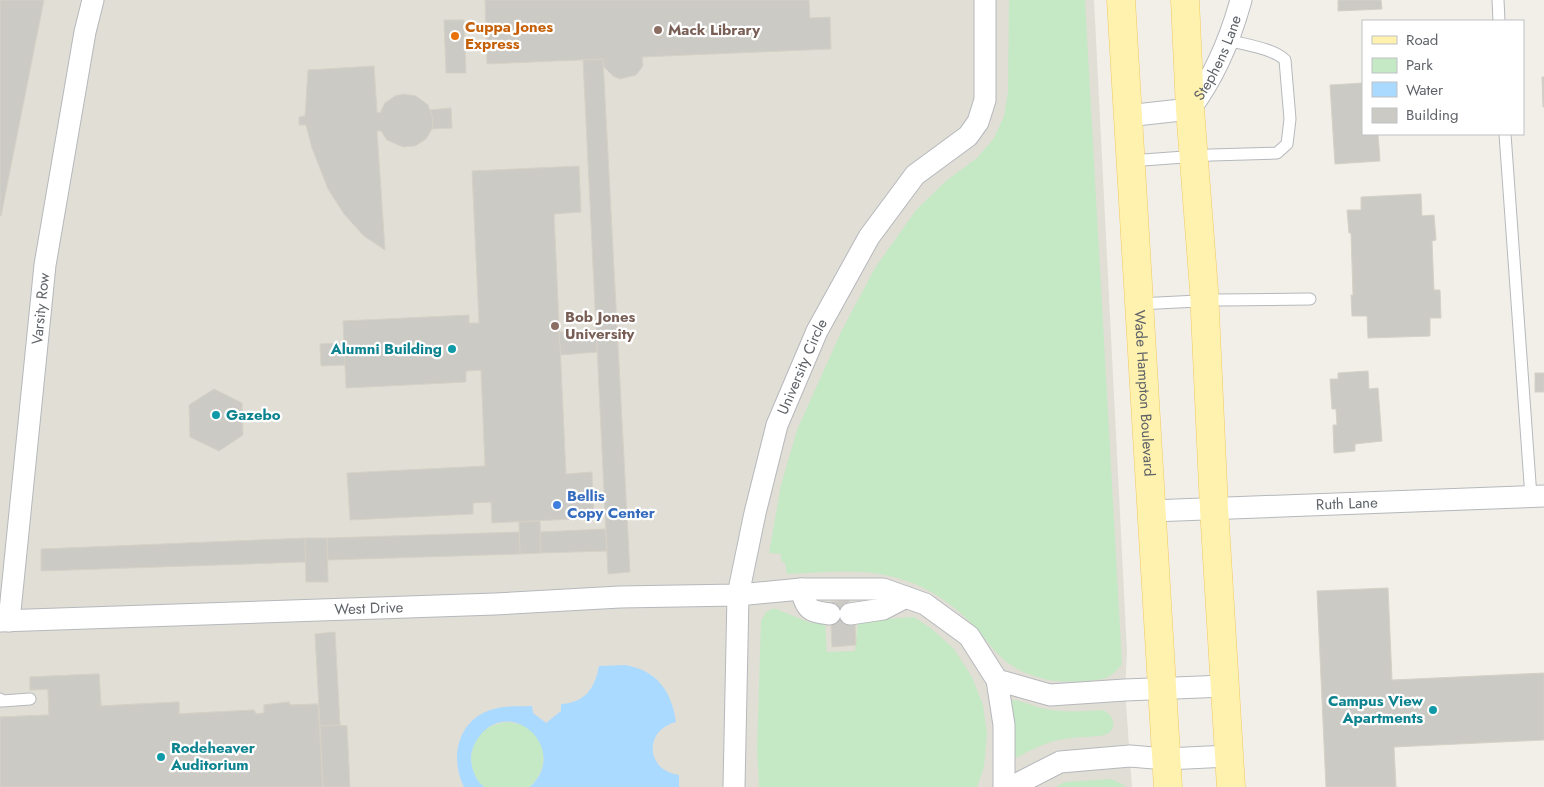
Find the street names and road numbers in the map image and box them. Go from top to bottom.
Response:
street label: Stephens Lane [1188,12,1247,105]
street label: Varsity Row [26,271,55,346]
street label: Wade Hampton Boulevard [1129,309,1160,477]
street label: University Circle [772,314,833,418]
street label: Ruth Lane [1315,491,1378,516]
street label: West Drive [334,596,404,621]

